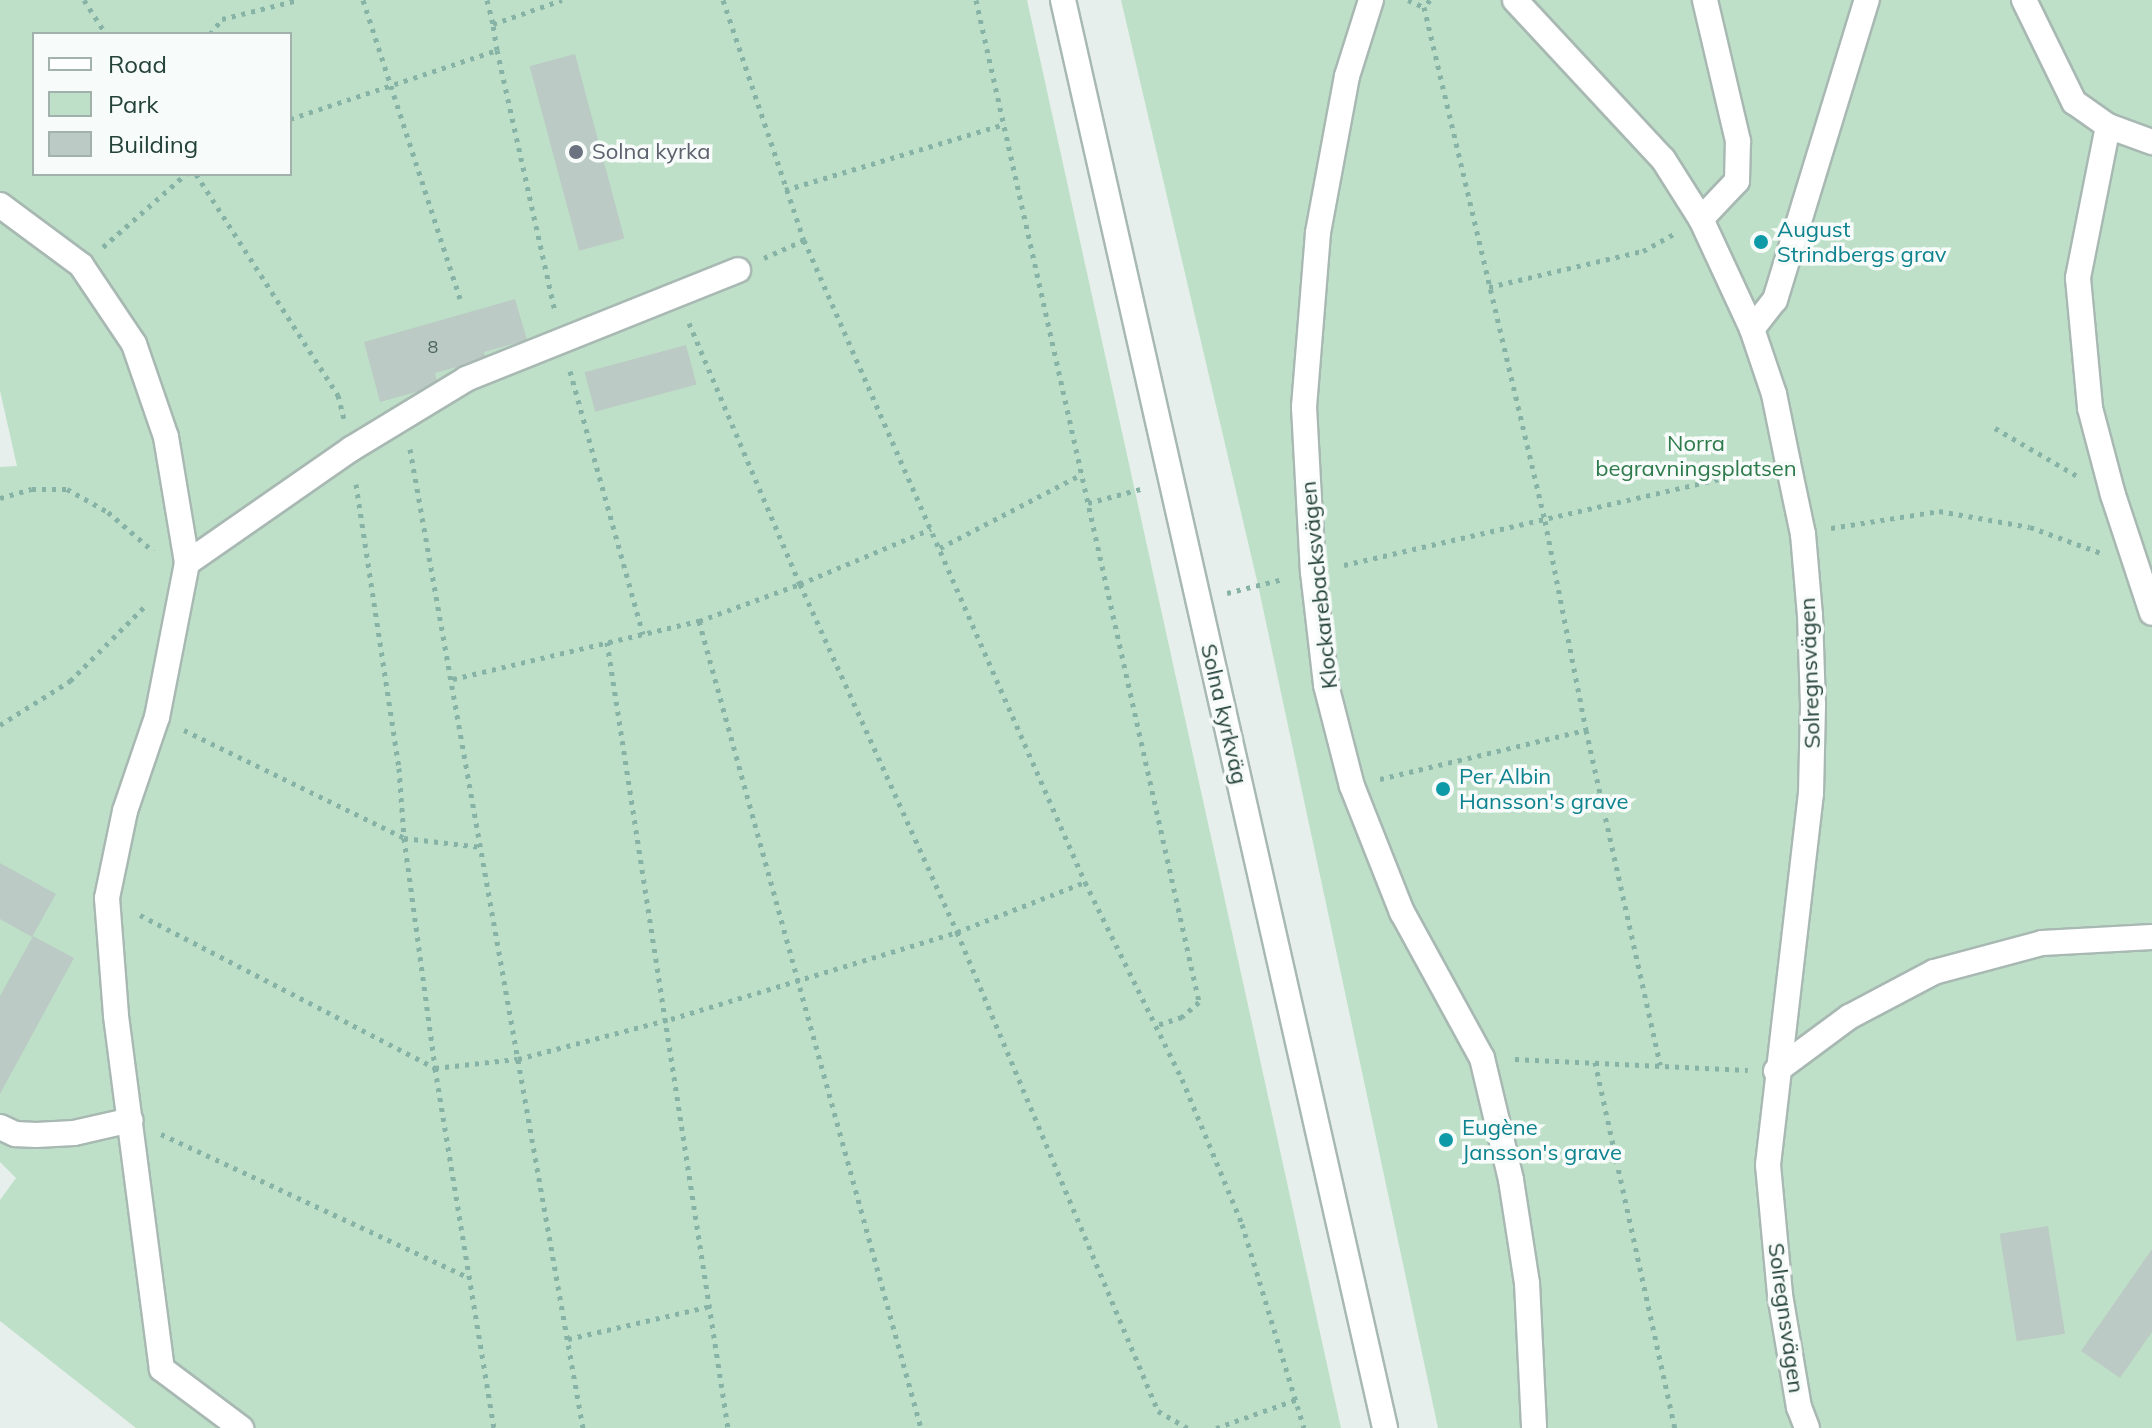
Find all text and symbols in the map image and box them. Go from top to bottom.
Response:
legend [32,32,292,176]
text: Road [108,49,167,79]
text: Park [108,89,159,119]
text: Building [108,129,198,159]
place label: Solna kyrka [592,139,710,165]
marker: Solna kyrka [567,143,585,161]
place label: August Strindbergs grav [1777,216,1947,268]
marker: August Strindbergs grav [1752,233,1770,251]
house number: 8 [428,336,438,358]
park label: Norra begravningsplatsen [1595,430,1797,482]
street label: Klockarebacksvägen [1295,480,1343,690]
street label: Solregnsvägen [1794,597,1826,749]
street label: Solna kyrkväg [1195,641,1253,787]
place label: Per Albin Hansson's grave [1459,763,1628,814]
marker: Per Albin Hansson's grave [1434,780,1452,798]
place label: Eugène Jansson's grave [1462,1114,1622,1166]
marker: Eugène Jansson's grave [1437,1131,1455,1149]
street label: Solregnsvägen [1762,1241,1810,1395]

